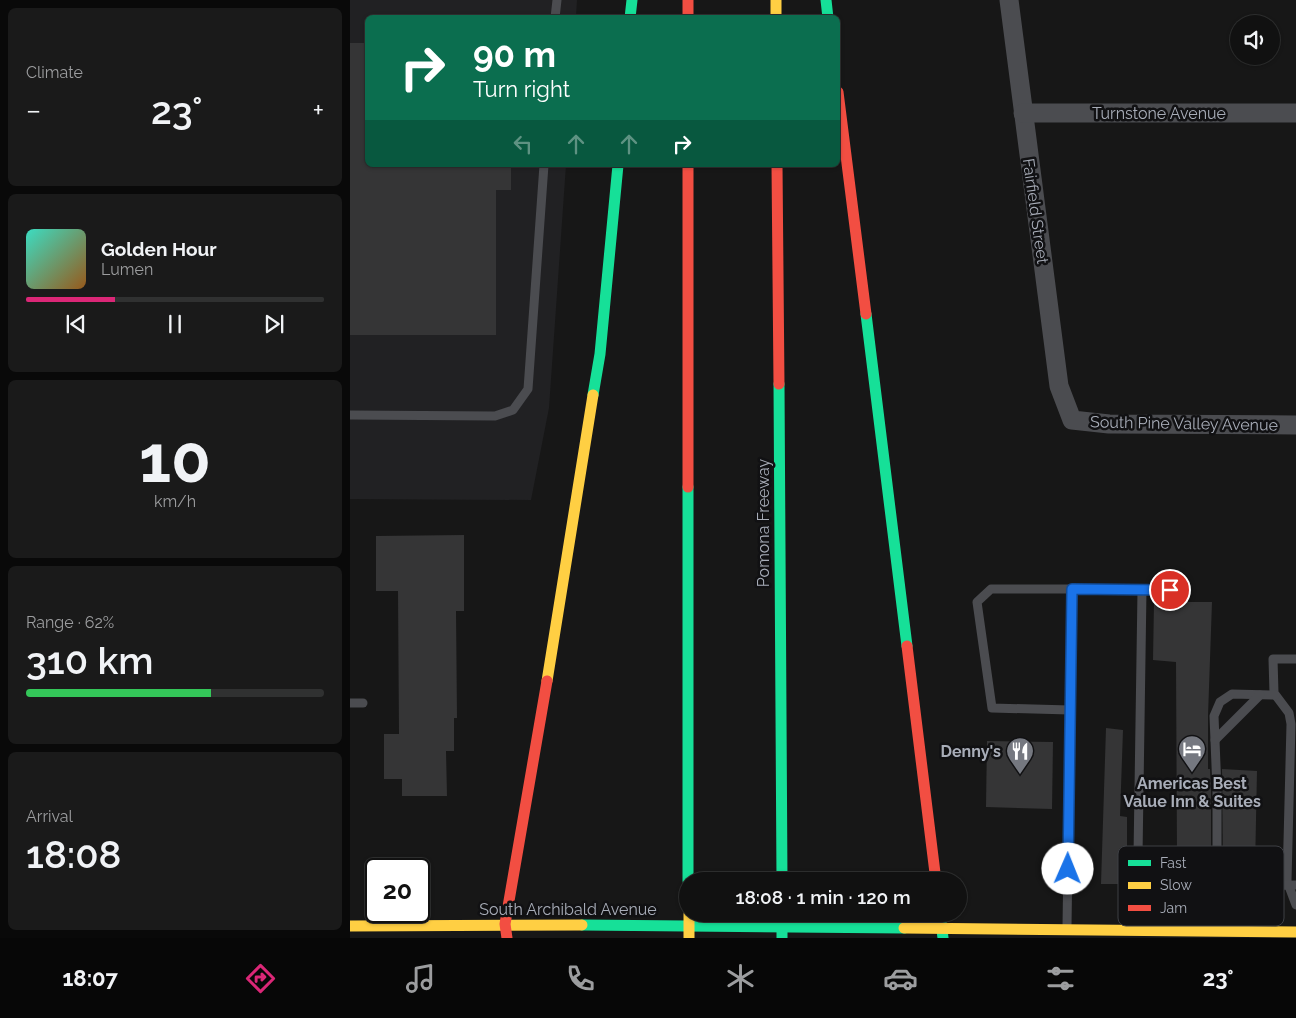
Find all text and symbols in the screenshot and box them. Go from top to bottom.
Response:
map controls [1230,15,1280,65]
button: sound [1230,15,1280,65]
text: 90 m [473,34,556,75]
icon: right [390,35,455,100]
text: Climate [26,63,83,82]
text: Turn right [473,76,570,102]
text: 23° [151,88,203,133]
text: − [26,94,41,127]
text: + [312,94,324,127]
street label: Turnstone Avenue [1092,104,1226,123]
icon: left [509,130,537,158]
icon: ahead [562,130,590,158]
icon: ahead [615,130,643,158]
icon: right [668,130,696,158]
street label: Fairfield Street [1019,157,1052,266]
text: Golden Hour [101,238,217,260]
text: Lumen [101,260,153,279]
icon: previous [62,310,90,338]
icon: pause [161,310,189,338]
icon: next [260,310,288,338]
street label: South Pine Valley Avenue [1090,412,1278,435]
text: 10 [139,421,211,497]
street label: Pomona Freeway [754,459,773,587]
text: km/h [154,492,196,511]
pin [1149,569,1191,611]
icon: arrive [1156,576,1184,604]
text: Range · 62% [26,613,114,632]
text: 310 km [26,638,154,683]
hotel icon: Americas Best Value Inn & Suites [1177,734,1207,773]
restaurant icon: Denny's [1005,736,1035,775]
place label: Denny's [940,742,1001,761]
place label: Americas Best Value Inn & Suites [1123,774,1261,811]
text: Arrival [26,807,73,826]
text: 18:08 [26,832,121,877]
position arrow [1041,842,1093,894]
legend [1118,846,1284,926]
text: Fast [1160,855,1187,871]
speed limit sign: 20 [365,858,430,923]
text: Slow [1160,877,1192,893]
text: 18:08 · 1 min · 120 m [735,886,911,908]
street label: South Archibald Avenue [479,900,657,919]
text: Jam [1160,900,1187,916]
icon: directions [243,961,278,996]
icon: music [403,961,438,996]
icon: phone [563,961,598,996]
icon: climate [723,961,758,996]
icon: car [883,961,918,996]
icon: filters [1043,961,1078,996]
text: 18:07 [62,965,118,991]
text: 23° [1203,965,1233,991]

